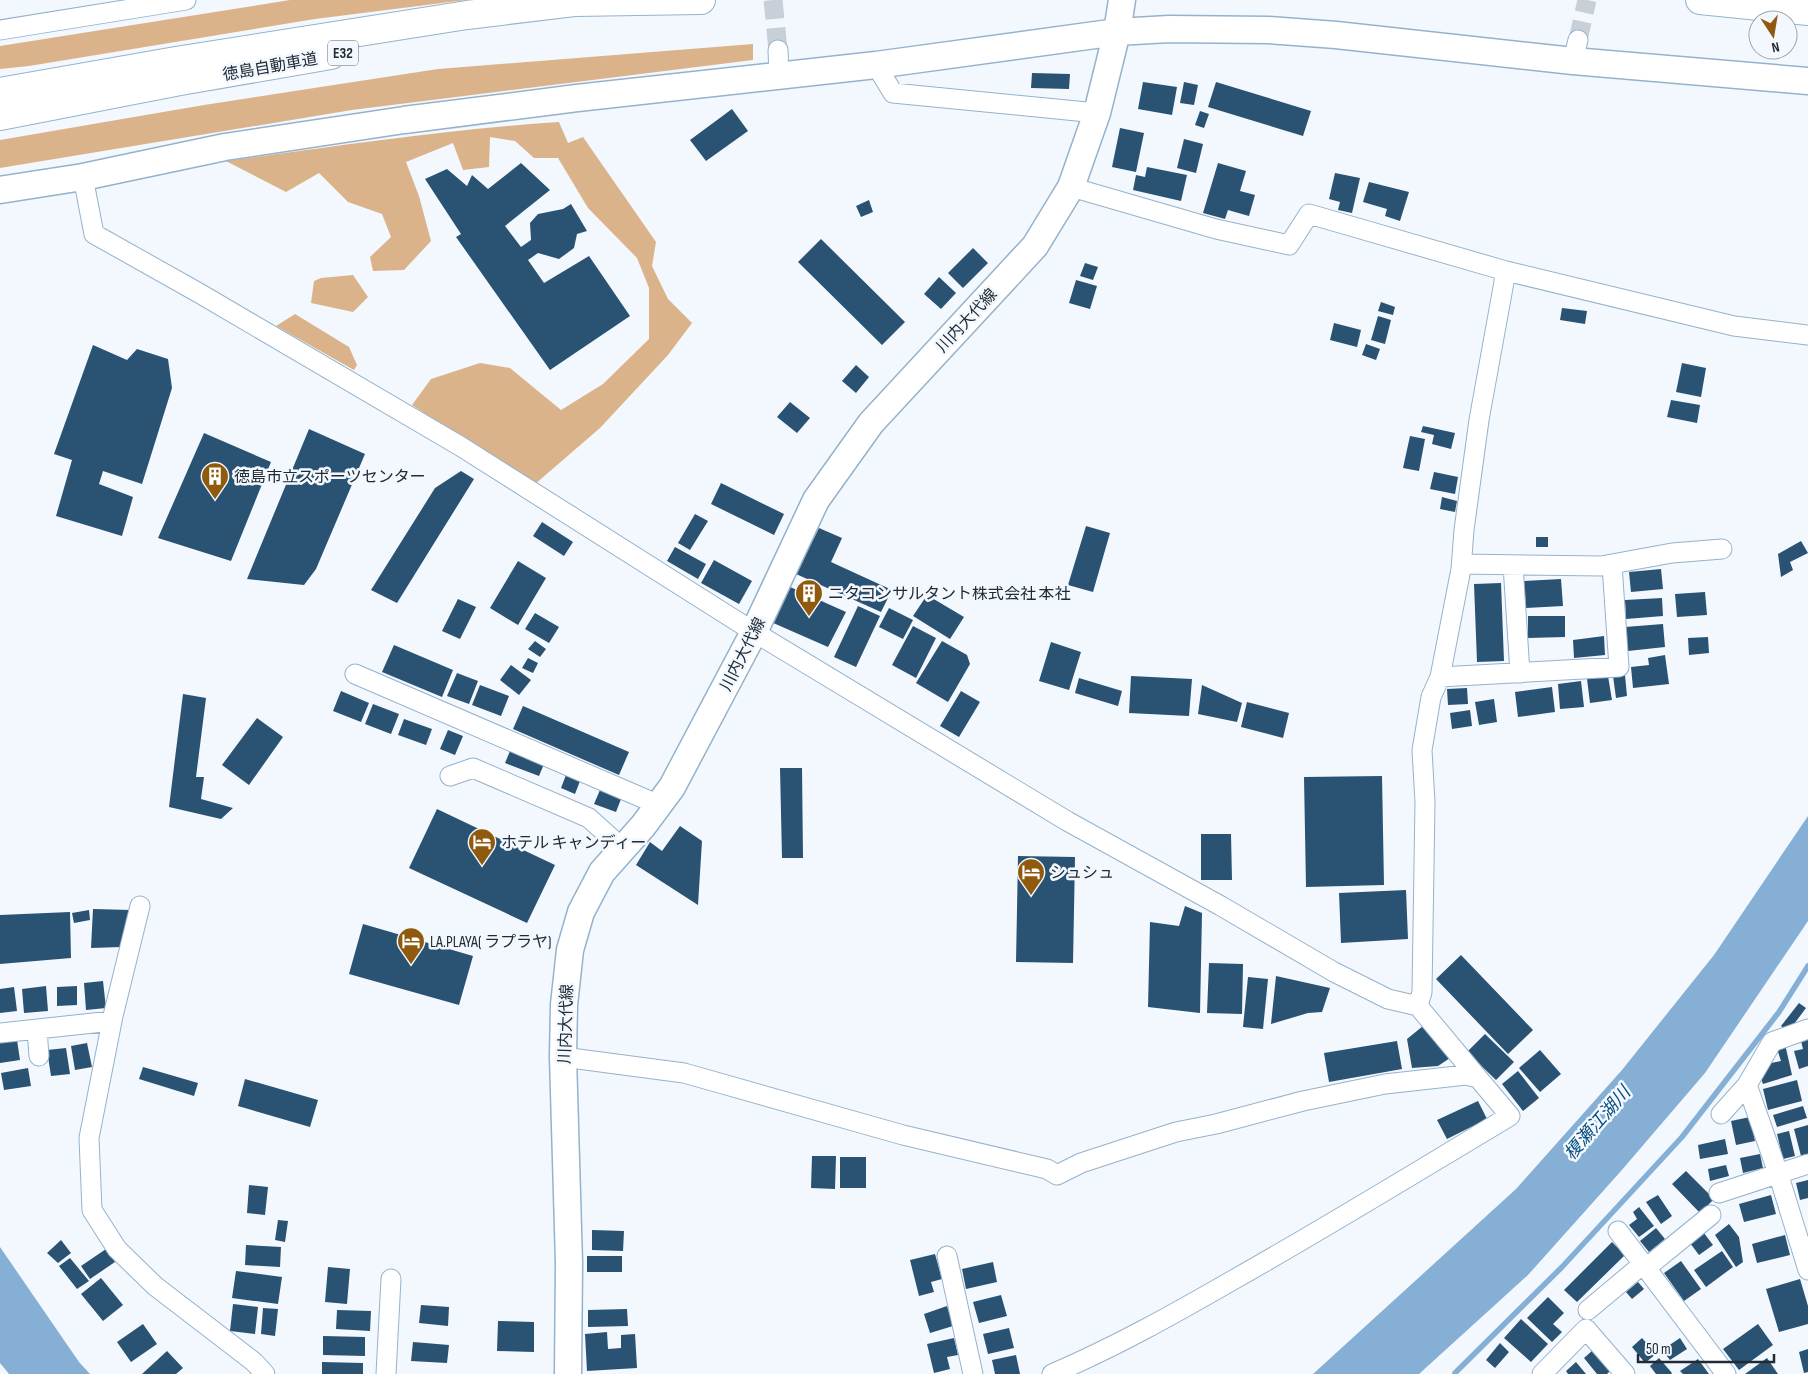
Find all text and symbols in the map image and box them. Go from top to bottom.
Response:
north arrow [1748,10,1798,60]
text: N [1770,38,1781,56]
road number: E32 [328,40,358,66]
street label: 徳島自動車道 [221,50,319,85]
street label: 川内大代線 [933,285,1001,357]
building icon: 徳島市立スポーツセンター [200,461,230,500]
place label: 徳島市立スポーツセンター [234,468,426,487]
building icon: ニタコンサルタント株式会社 本社 [794,578,824,617]
place label: ニタコンサルタント株式会社 本社 [828,585,1071,604]
street label: 川内大代線 [717,615,770,695]
hotel icon: ホテル キャンディー [467,827,497,866]
place label: ホテル キャンディー [501,834,646,853]
hotel icon: シュシュ [1016,857,1046,896]
place label: シュシュ [1050,864,1114,883]
hotel icon: LA.PLAYA( ラプラヤ) [396,926,426,965]
place label: LA.PLAYA( ラプラヤ) [430,933,551,952]
street label: 川内大代線 [556,984,577,1064]
water label: 榎瀬江湖川 [1560,1081,1636,1164]
scale bar [1638,1332,1774,1364]
text: 50 m [1646,1340,1671,1359]

